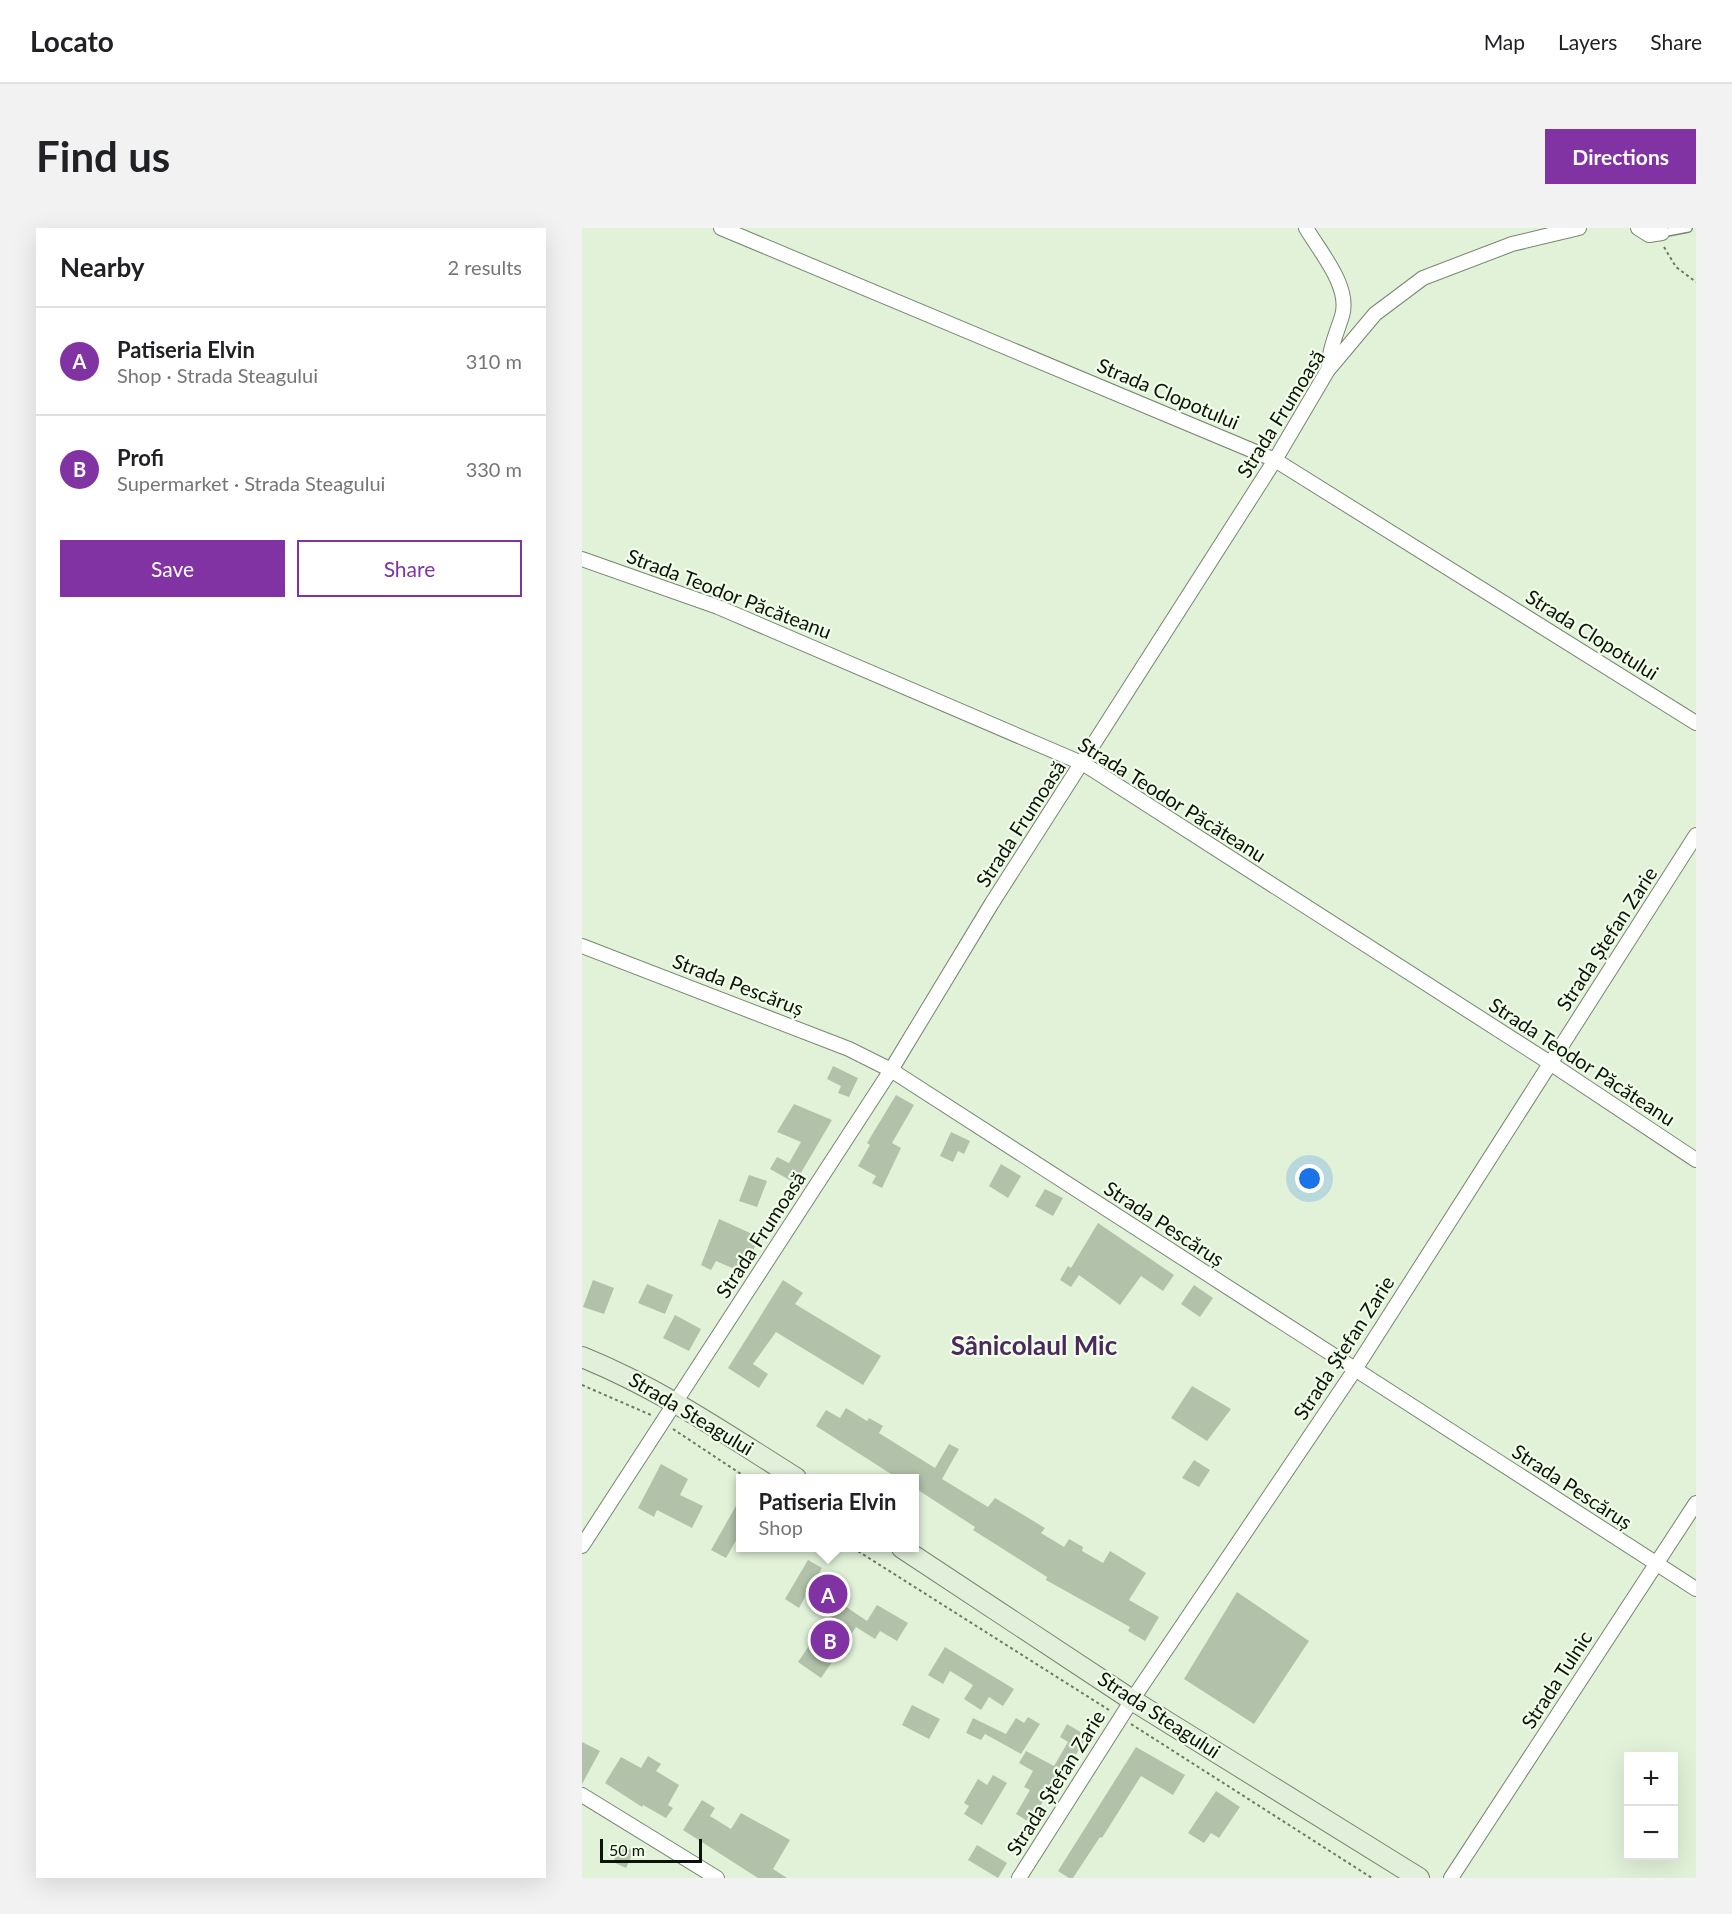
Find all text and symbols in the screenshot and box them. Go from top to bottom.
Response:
text: Locato [30,24,114,58]
text: Map [1484,29,1525,54]
text: Layers [1558,29,1617,54]
text: Share [1650,29,1702,54]
button: Directions [1545,129,1696,184]
text: Find us [36,131,170,181]
text: Nearby [60,251,145,283]
text: 2 results [447,255,522,279]
text: Patiseria Elvin [117,336,255,363]
street label: Strada Frumoasă [1231,345,1329,482]
text: A [73,349,86,373]
text: 310 m [466,349,522,373]
street label: Strada Clopotului [1094,352,1243,434]
text: Shop · Strada Steagului [117,363,318,387]
text: Profi [117,444,164,471]
text: B [73,457,86,481]
text: 330 m [466,457,522,481]
text: Supermarket · Strada Steagului [117,471,385,495]
button: Save [60,540,285,597]
button: Share [297,540,522,597]
street label: Strada Teodor Păcăteanu [624,543,835,643]
street label: Strada Clopotului [1522,584,1663,685]
street label: Strada Teodor Păcăteanu [1074,731,1271,867]
street label: Strada Frumoasă [970,756,1070,891]
street label: Strada Ștefan Zarie [1551,862,1662,1015]
street label: Strada Pescăruș [670,948,807,1020]
street label: Strada Teodor Păcăteanu [1485,992,1680,1130]
your location [1295,1164,1324,1193]
street label: Strada Frumoasă [710,1167,810,1302]
street label: Strada Pescăruș [1100,1175,1229,1271]
street label: Strada Ștefan Zarie [1288,1271,1399,1424]
district label: Sânicolaul Mic [951,1329,1118,1361]
street label: Strada Steagului [625,1367,758,1460]
street label: Strada Pescăruș [1508,1438,1637,1534]
popup [736,1474,919,1552]
text: Patiseria Elvin [759,1488,896,1515]
text: Shop [759,1515,803,1539]
pin: A [808,1572,848,1616]
pin: B [810,1618,850,1662]
street label: Strada Tulnic [1516,1626,1597,1733]
street label: Strada Steagului [1094,1666,1225,1763]
street label: Strada Ștefan Zarie [1001,1705,1109,1859]
map controls [1624,1752,1678,1860]
button: + [1624,1752,1678,1806]
button: − [1624,1806,1678,1860]
scale bar [600,1836,702,1864]
text: 50 m [609,1840,645,1859]

